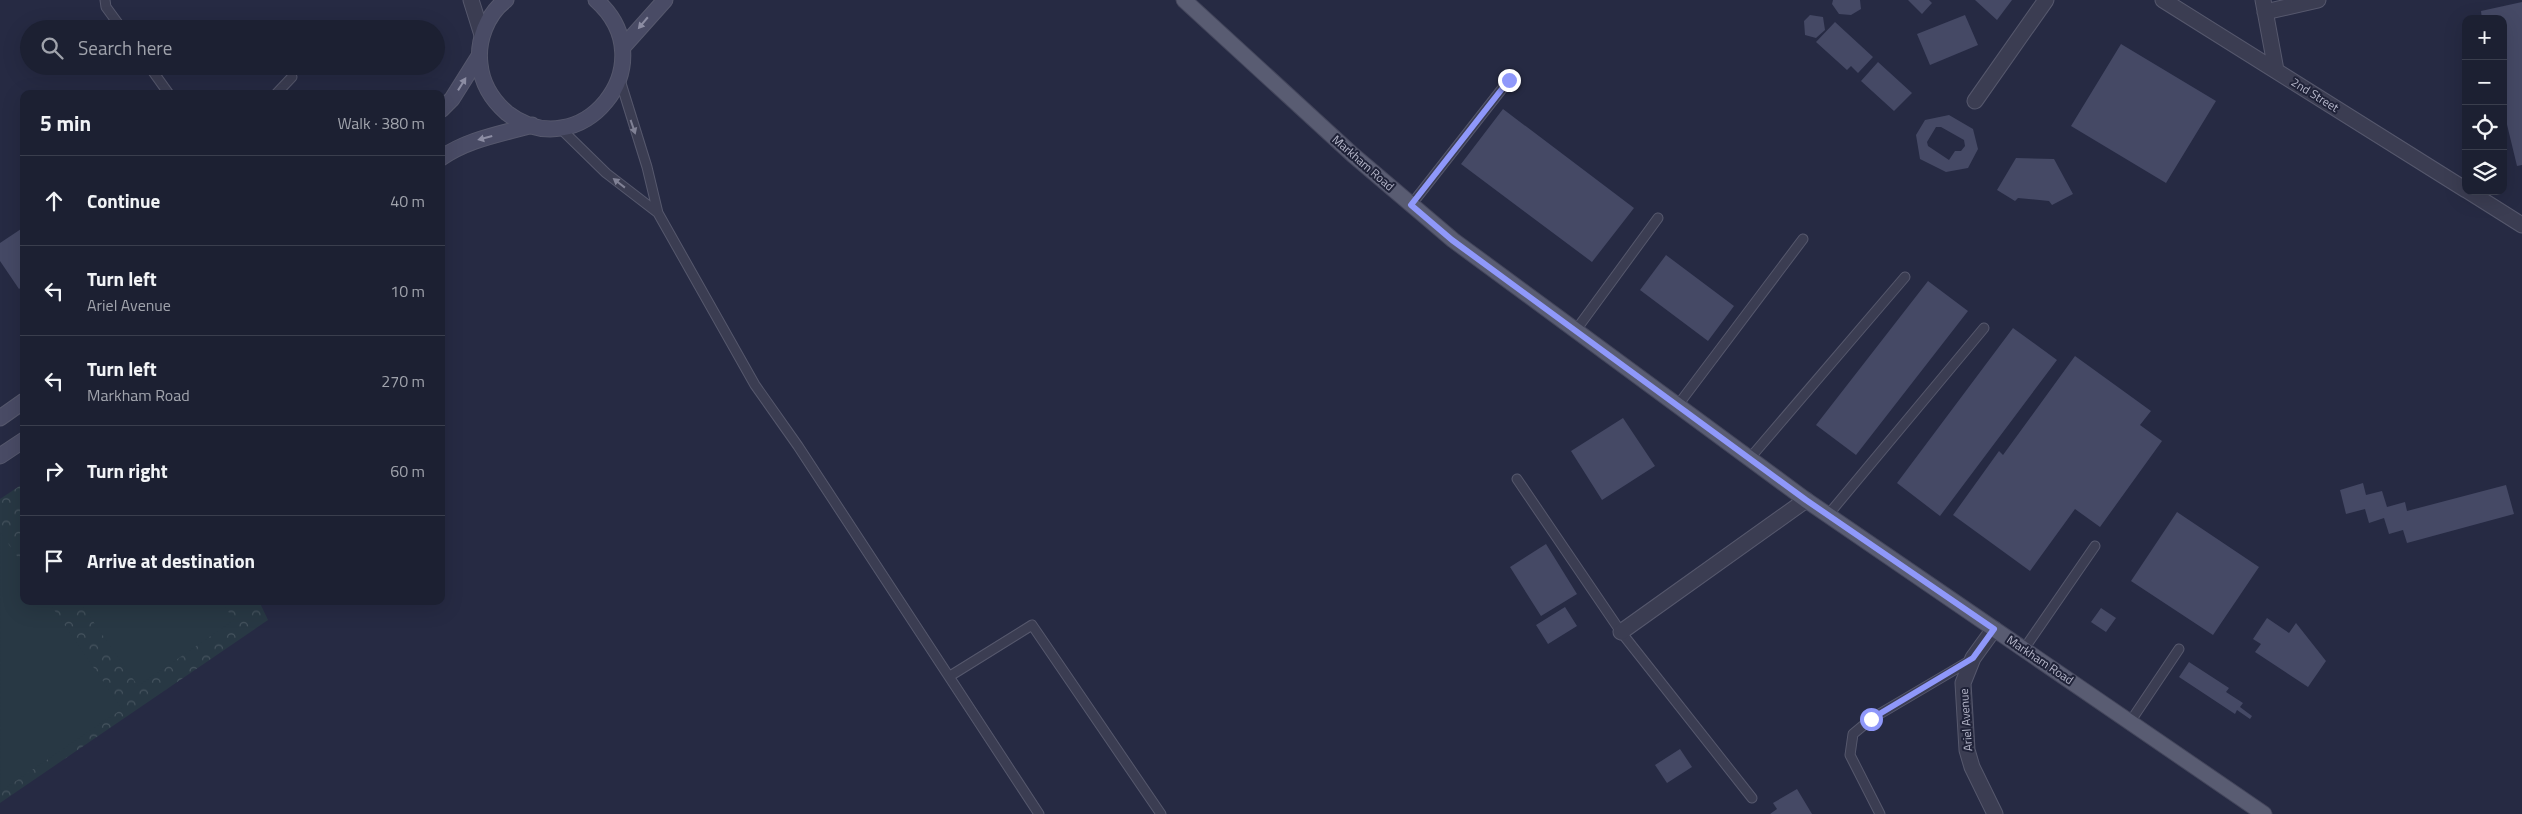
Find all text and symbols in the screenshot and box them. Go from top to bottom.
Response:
map controls [2462,15,2507,195]
button: + [2462,15,2507,60]
one-way arrow [638,16,649,29]
search box [20,20,445,75]
text: Search here [78,33,172,62]
icon: search [38,34,66,62]
button: − [2462,60,2507,105]
route end [1498,69,1521,92]
street label: 2nd Street [2288,72,2343,117]
one-way arrow [457,78,466,91]
button: locate [2462,105,2507,150]
text: 5 min [40,107,91,139]
text: Walk · 380 m [337,111,425,135]
one-way arrow [630,120,638,135]
street label: Markham Road [1328,130,1399,195]
one-way arrow [477,134,492,142]
button: layers [2462,150,2507,195]
one-way arrow [613,177,626,188]
text: Continue [87,186,160,215]
icon: ahead [40,187,68,215]
text: 40 m [390,189,425,213]
text: Turn left [87,264,157,293]
icon: left [40,277,68,305]
text: 10 m [390,279,425,303]
text: Ariel Avenue [87,293,171,317]
text: Turn left [87,354,157,383]
icon: left [40,367,68,395]
text: 270 m [381,369,425,393]
text: Markham Road [87,383,190,407]
text: Turn right [87,456,168,485]
icon: right [40,457,68,485]
text: 60 m [390,459,425,483]
text: Arrive at destination [87,546,255,575]
icon: arrive [40,547,68,575]
street label: Markham Road [2003,630,2078,689]
street label: Ariel Avenue [1954,688,1977,752]
route start [1860,708,1883,731]

